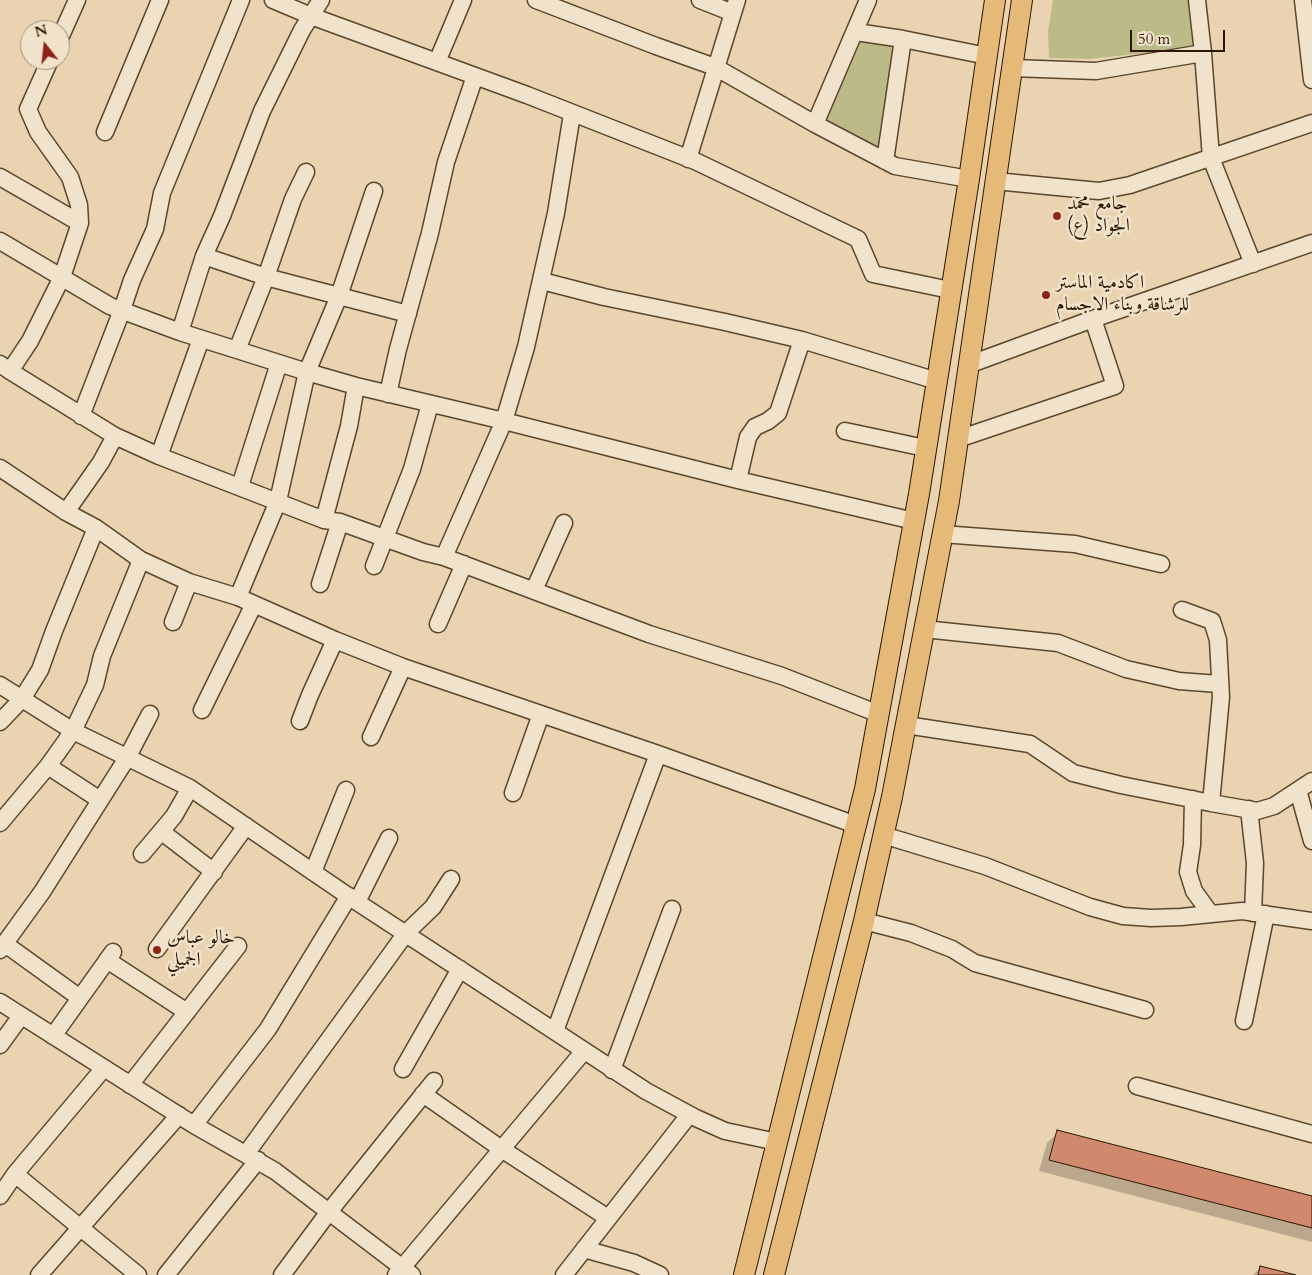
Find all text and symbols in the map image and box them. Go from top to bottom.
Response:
north arrow [20,20,70,70]
text: N [33,20,49,42]
scale bar [1132,20,1227,52]
text: 50 m [1138,29,1170,49]
place label: جامع محمد الجواد (ع) [1067,194,1130,238]
marker: جامع محمد الجواد (ع) [1051,210,1063,222]
place label: اكادمية الماستر للرشاقة وبناء الاجسام [1056,273,1189,317]
marker: اكادمية الماستر للرشاقة وبناء الاجسام [1040,289,1052,301]
place label: خالو عباس الجميلي [167,928,235,972]
marker: خالو عباس الجميلي [151,944,163,956]

